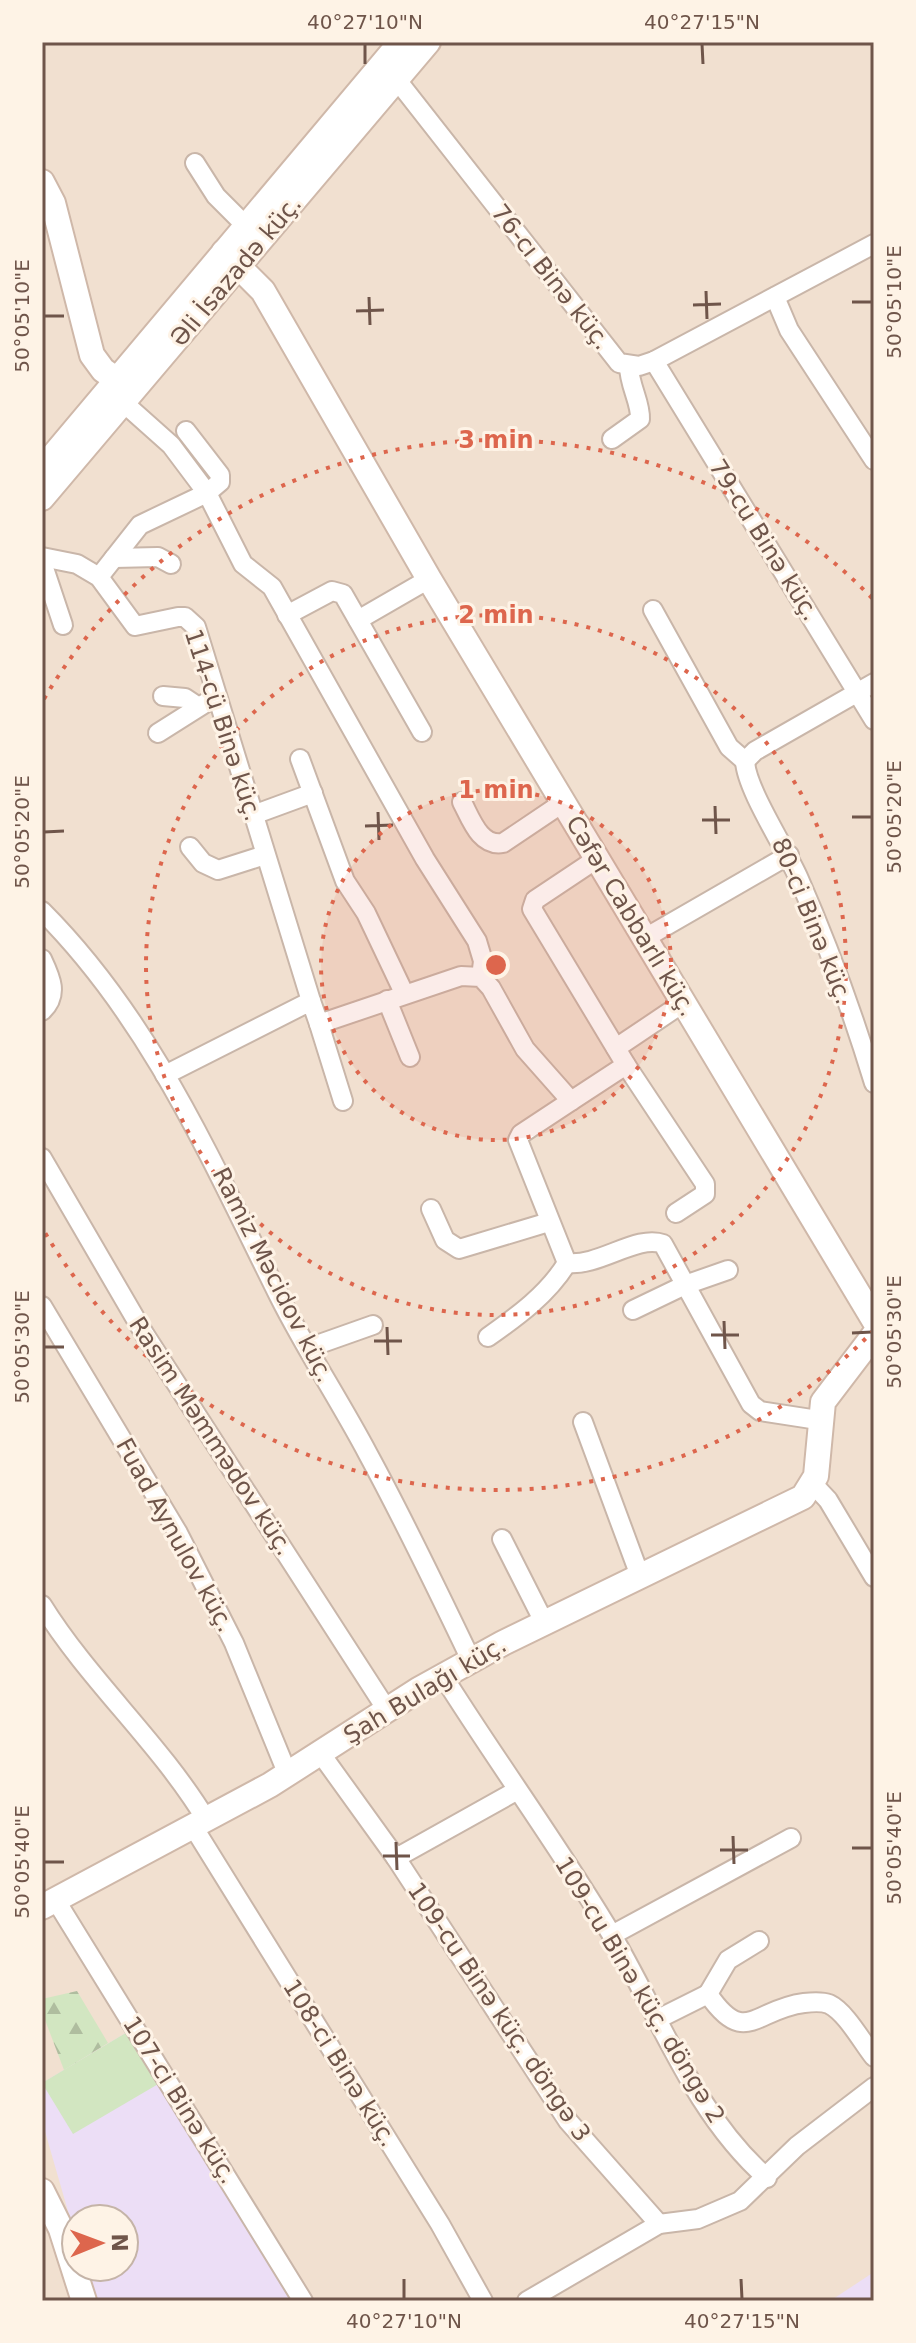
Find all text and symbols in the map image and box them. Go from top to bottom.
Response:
text: 40°27'10"N [307,10,423,34]
text: 40°27'15"N [644,10,760,34]
street label: Əli İsazadə küç. [164,189,307,352]
street label: 76-cı Binə küç. [486,199,616,355]
text: 50°05'10"E [882,245,906,359]
text: 50°05'10"E [10,259,34,373]
text: 3 min [458,426,534,454]
street label: 79-cu Binə küç. [703,454,825,626]
text: 2 min [458,601,534,629]
street label: 114-cü Binə küç. [179,625,267,825]
text: 50°05'20"E [882,760,906,874]
text: 50°05'20"E [10,775,34,889]
text: 1 min [458,776,534,804]
street label: Cəfər Cabbarlı küç. [560,811,702,1021]
street label: 80-ci Binə küç. [766,834,858,1008]
centre of rings [482,951,510,979]
street label: Ramiz Məcidov küç. [207,1163,339,1387]
text: 50°05'30"E [882,1275,906,1389]
text: 50°05'30"E [10,1290,34,1404]
street label: Rasim Məmmədov küç. [123,1311,299,1561]
street label: Fuad Aynulov küç. [110,1433,240,1637]
street label: Şah Bulağı küç. [339,1630,511,1750]
text: 50°05'40"E [882,1791,906,1905]
text: 50°05'40"E [10,1805,34,1919]
street label: 109-cu Binə küç. döngə 2 [549,1852,731,2128]
street label: 109-cu Binə küç. döngə 3 [402,1877,596,2147]
street label: 108-ci Binə küç. [277,1974,403,2152]
street label: 107-ci Binə küç. [117,2011,243,2189]
north arrow [60,2203,140,2283]
text: N [107,2233,132,2252]
text: 40°27'10"N [346,2309,462,2333]
text: 40°27'15"N [684,2309,800,2333]

